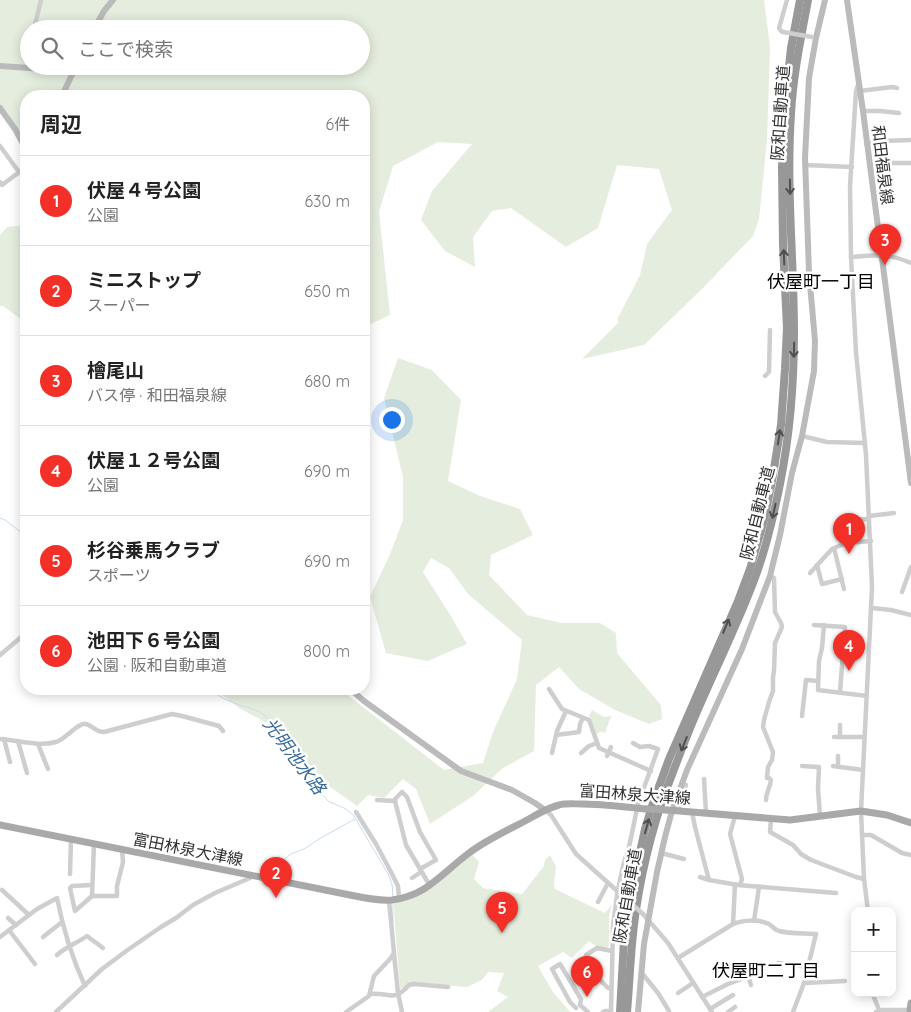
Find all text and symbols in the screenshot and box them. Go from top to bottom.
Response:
search box [20,20,370,75]
icon: search [38,34,66,62]
text: ここで検索 [78,37,173,61]
street label: 阪和自動車道 [767,64,793,162]
text: 周辺 [40,111,82,137]
text: 6件 [325,114,350,134]
street label: 和田福泉線 [868,124,898,206]
text: 伏屋４号公園 [87,178,201,202]
one-way arrow [785,179,795,195]
text: 1 [53,191,59,211]
text: 630 m [305,191,350,211]
text: 公園 [87,205,119,225]
pin: 3 [869,224,901,265]
one-way arrow [779,249,788,265]
text: ミニストップ [87,268,201,292]
district label: 伏屋町一丁目 [767,270,875,293]
text: 2 [51,281,61,301]
text: 650 m [304,281,350,301]
text: スーパー [87,295,151,315]
one-way arrow [789,342,799,358]
text: 檜尾山 [87,358,144,382]
text: 3 [52,371,60,391]
text: 680 m [304,371,350,391]
text: バス停 · 和田福泉線 [87,385,227,405]
your location [379,407,405,433]
one-way arrow [775,429,785,445]
text: 伏屋１２号公園 [87,448,220,472]
text: 4 [51,461,61,481]
text: 690 m [304,461,350,481]
street label: 阪和自動車道 [736,464,778,562]
text: 公園 [87,475,119,495]
one-way arrow [769,502,778,518]
pin: 1 [833,513,865,554]
text: 杉谷乗馬クラブ [87,538,220,562]
text: 5 [51,551,61,571]
text: 690 m [304,551,350,571]
text: スポーツ [87,565,151,585]
one-way arrow [722,619,732,634]
text: 池田下６号公園 [87,628,220,652]
pin: 4 [833,630,865,671]
text: 6 [52,641,60,661]
text: 800 m [303,641,350,661]
text: 公園 · 阪和自動車道 [87,655,227,675]
water label: 光明池水路 [258,713,332,800]
one-way arrow [679,735,688,751]
street label: 富田林泉大津線 [578,780,692,808]
one-way arrow [642,818,652,834]
street label: 富田林泉大津線 [131,828,245,870]
street label: 阪和自動車道 [609,847,645,945]
pin: 2 [260,857,292,898]
pin: 5 [486,892,518,933]
map controls [851,907,896,997]
button: + [851,907,896,952]
button: − [851,952,896,997]
pin: 6 [571,956,603,997]
district label: 伏屋町二丁目 [712,959,820,982]

